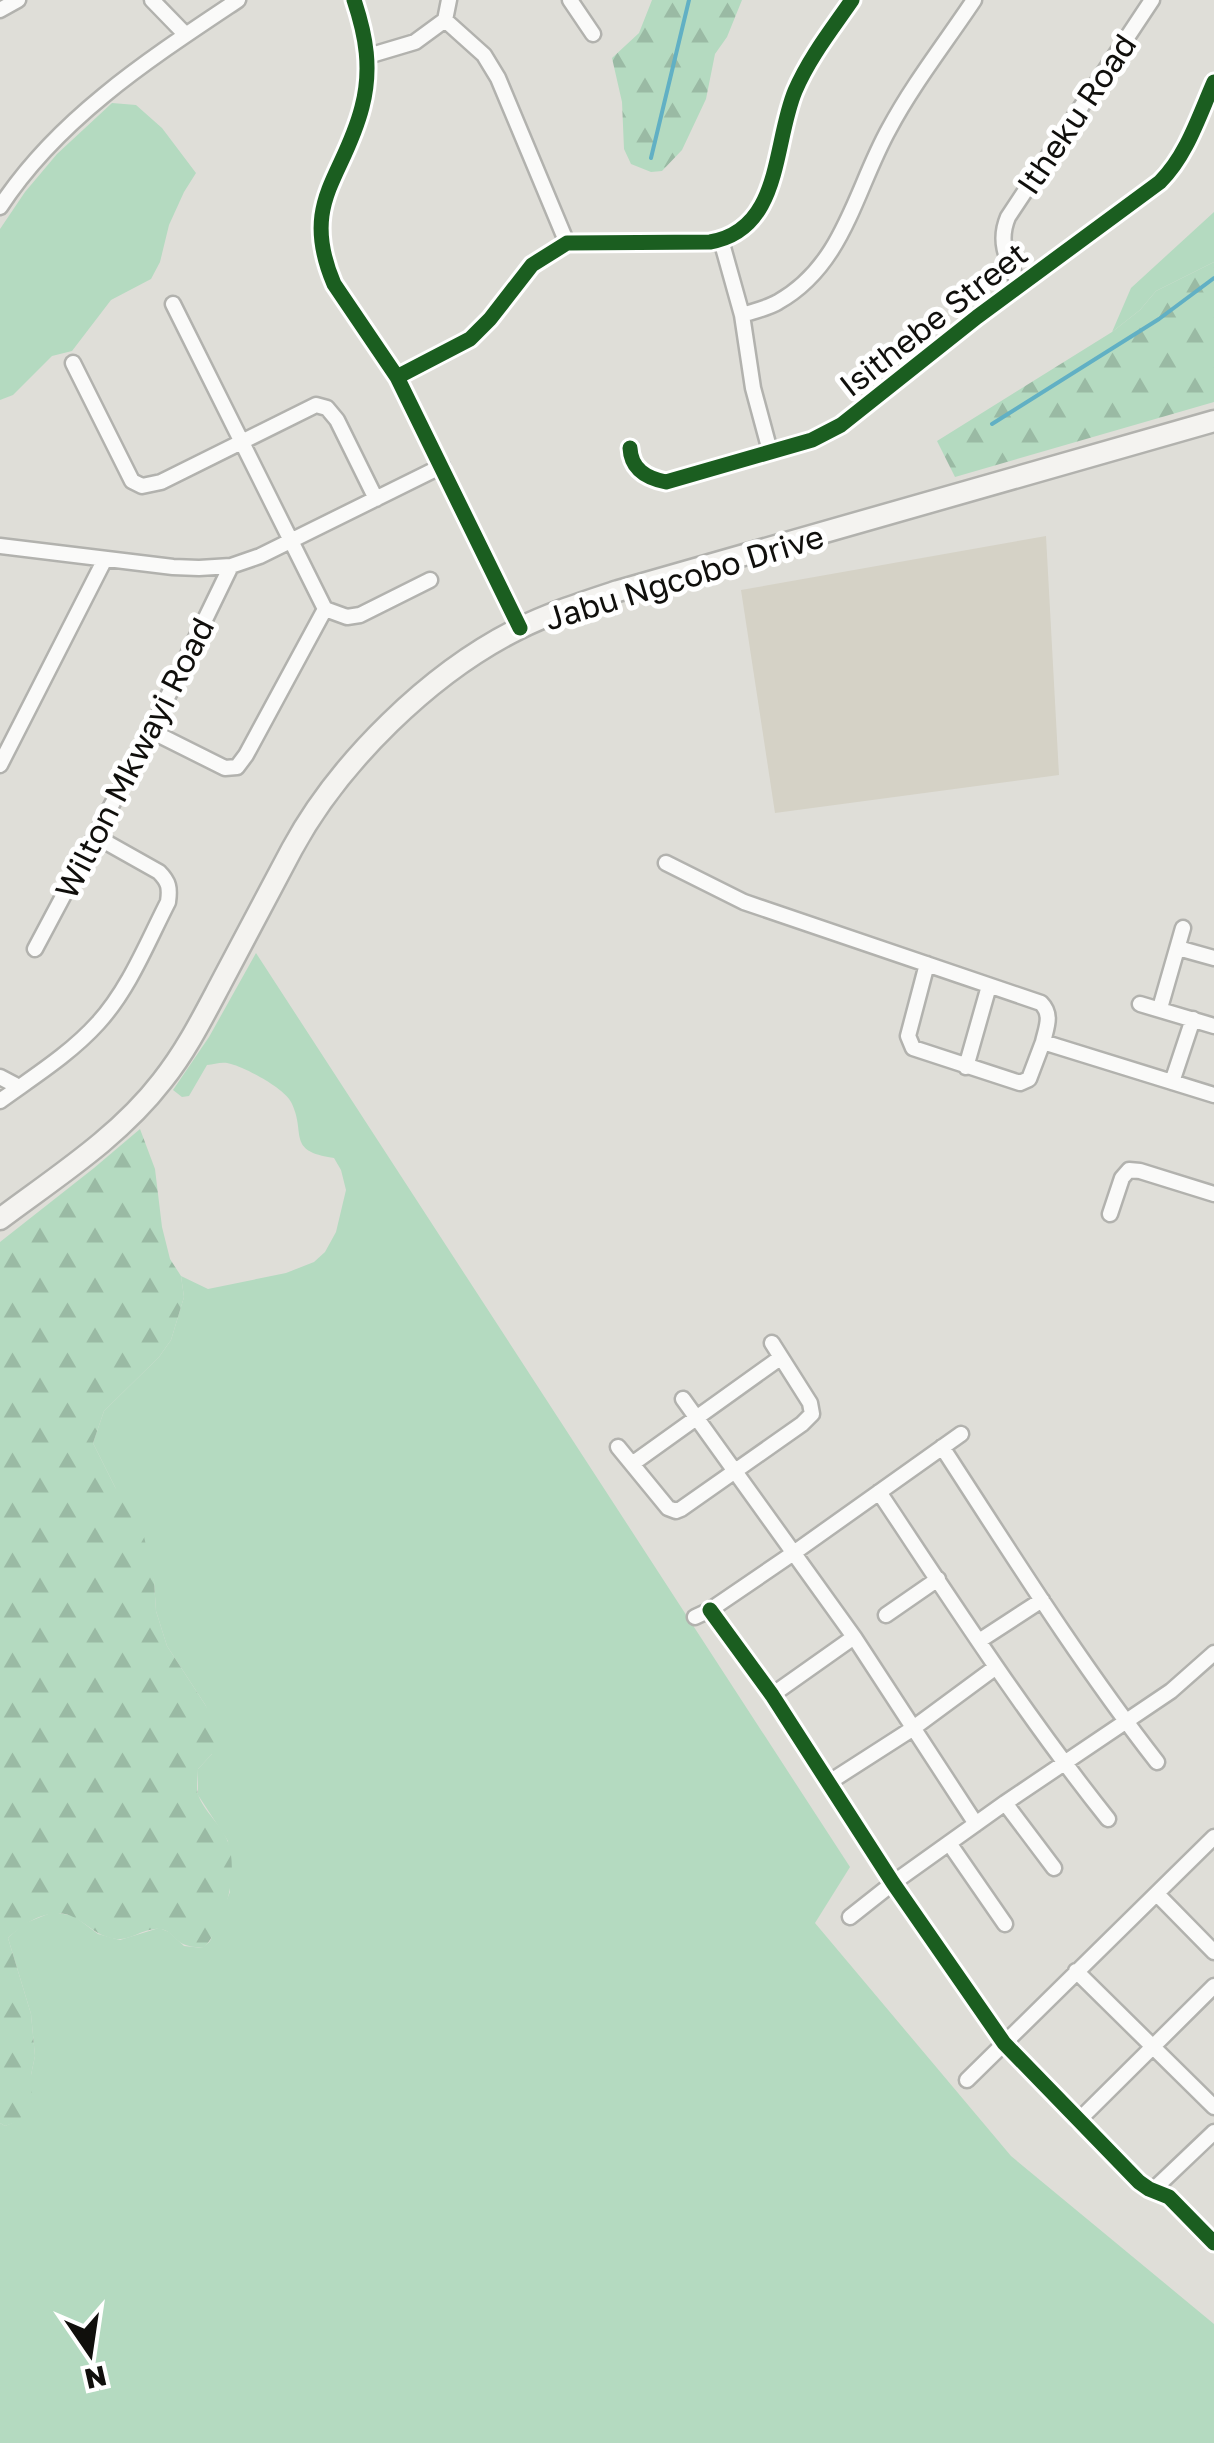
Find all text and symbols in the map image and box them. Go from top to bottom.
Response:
street label: Itheku Road [1009,27,1143,201]
street label: Isithebe Street [832,234,1034,404]
street label: Jabu Ngcobo Drive [540,516,828,638]
street label: Wilton Mkwayi Road [47,611,221,905]
north arrow [40,2303,140,2403]
text: N [82,2359,110,2396]

